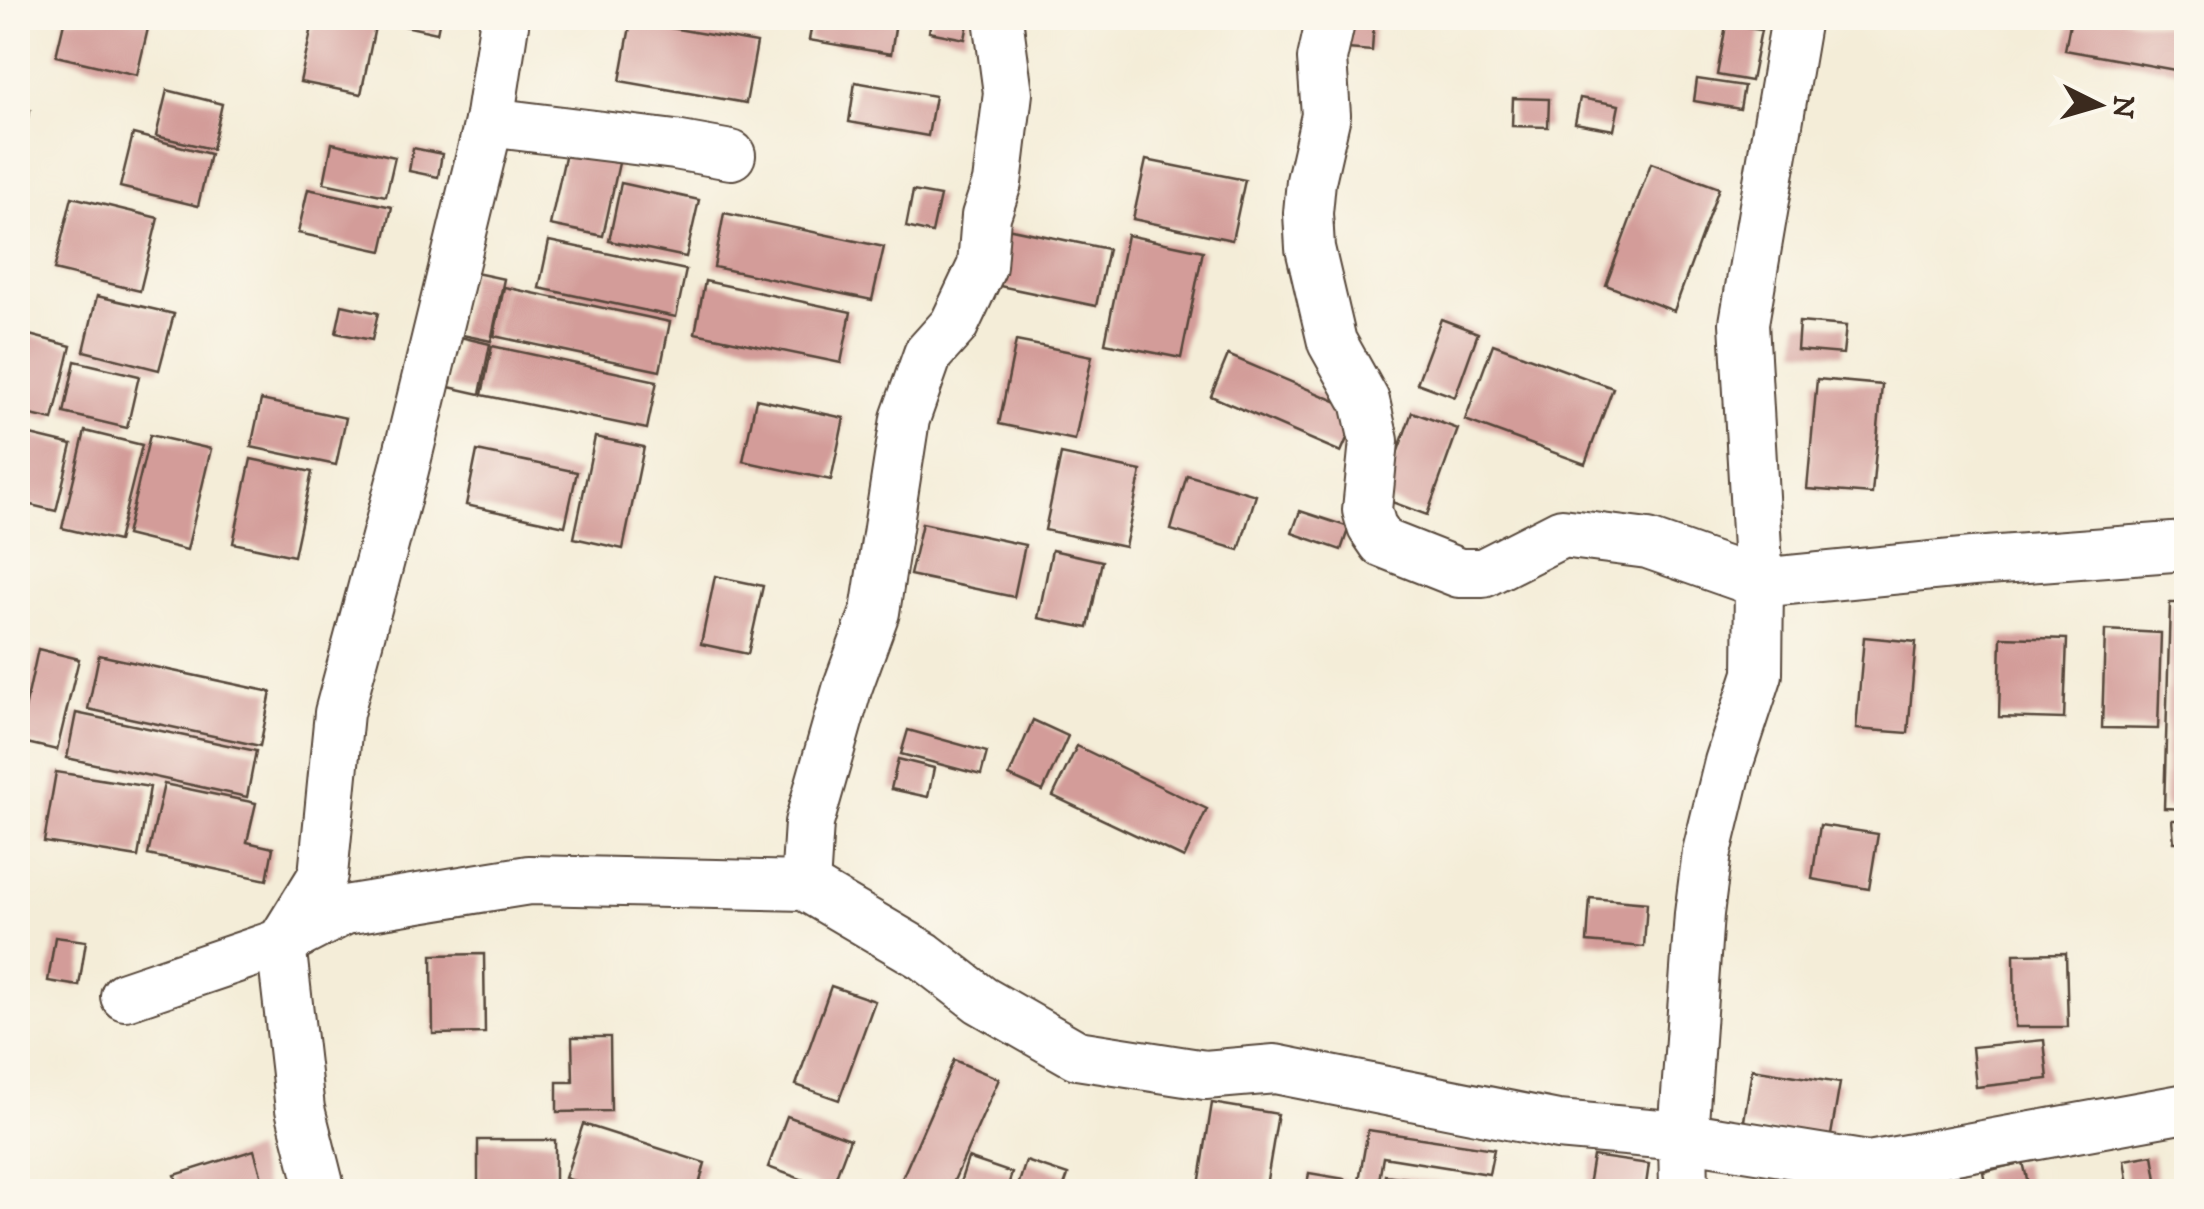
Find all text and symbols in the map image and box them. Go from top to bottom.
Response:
north arrow [2049,55,2149,155]
text: N [2104,94,2141,120]

